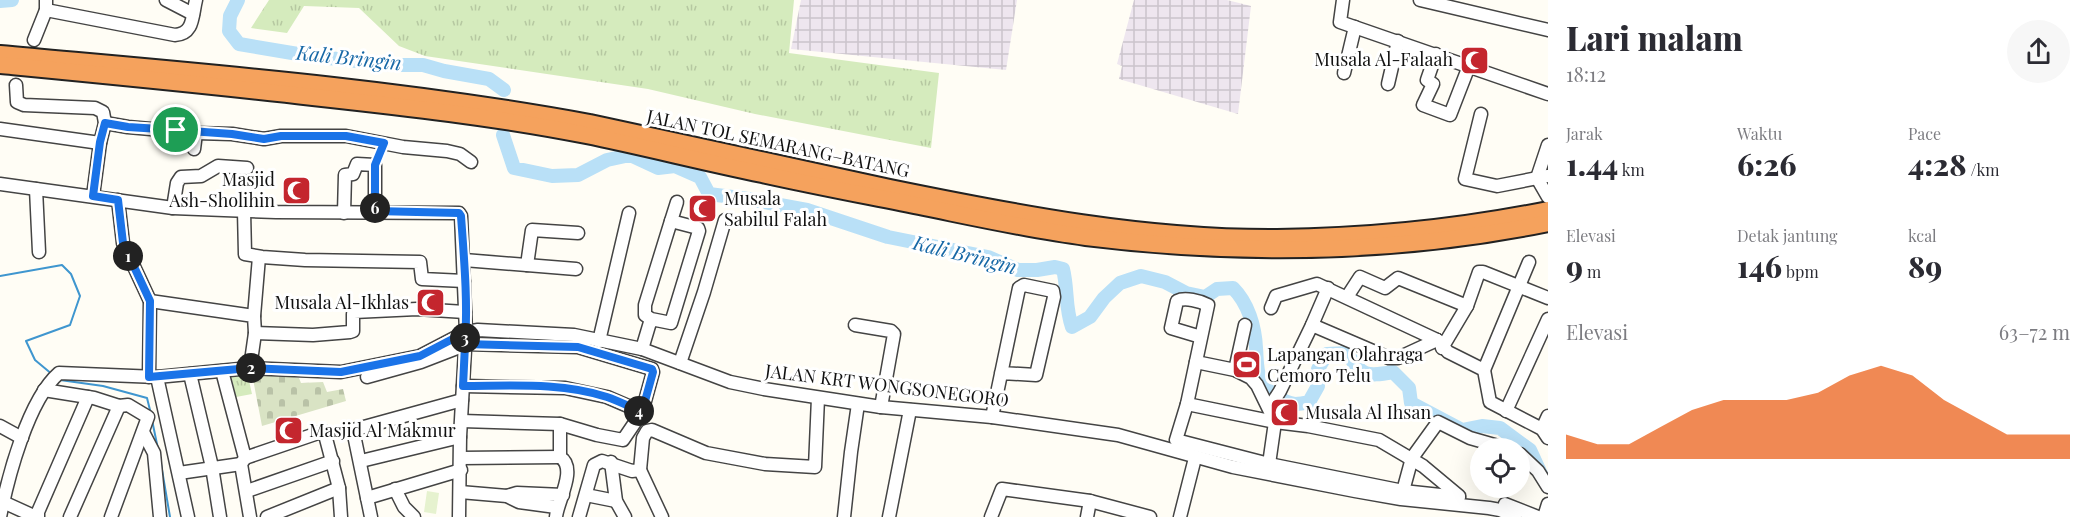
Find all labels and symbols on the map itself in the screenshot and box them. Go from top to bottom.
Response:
water label: Kali Bringin [294,37,403,75]
mosque icon: Musala Al-Falaah [1458,44,1490,76]
place label: Musala Al-Falaah [1314,47,1453,71]
street label: JALAN TOL SEMARANG–BATANG [644,103,912,183]
pin [150,104,201,155]
place label: Masjid Ash-Sholihin [168,167,276,212]
mosque icon: Masjid Ash-Sholihin [280,174,312,206]
place label: Musala Sabilul Falah [724,186,827,231]
pin: 6 [360,193,390,223]
mosque icon: Musala Sabilul Falah [687,193,719,225]
water label: Kali Bringin [910,227,1020,279]
pin: 1 [113,241,143,271]
mosque icon: Musala Al-Ikhlas [414,287,446,319]
place label: Musala Al-Ikhlas [275,290,409,314]
pin: 3 [450,323,480,353]
place label: Lapangan Olahraga Cemoro Telu [1267,342,1423,387]
sports icon: Lapangan Olahraga Cemoro Telu [1230,349,1262,381]
pin: 2 [236,353,266,383]
street label: JALAN KRT WONGSONEGORO [763,358,1010,412]
pin: 4 [624,396,654,426]
mosque icon: Musala Al Ihsan [1268,397,1300,429]
place label: Musala Al Ihsan [1305,400,1431,424]
mosque icon: Masjid Al Makmur [272,415,304,447]
place label: Masjid Al Makmur [309,418,456,442]

